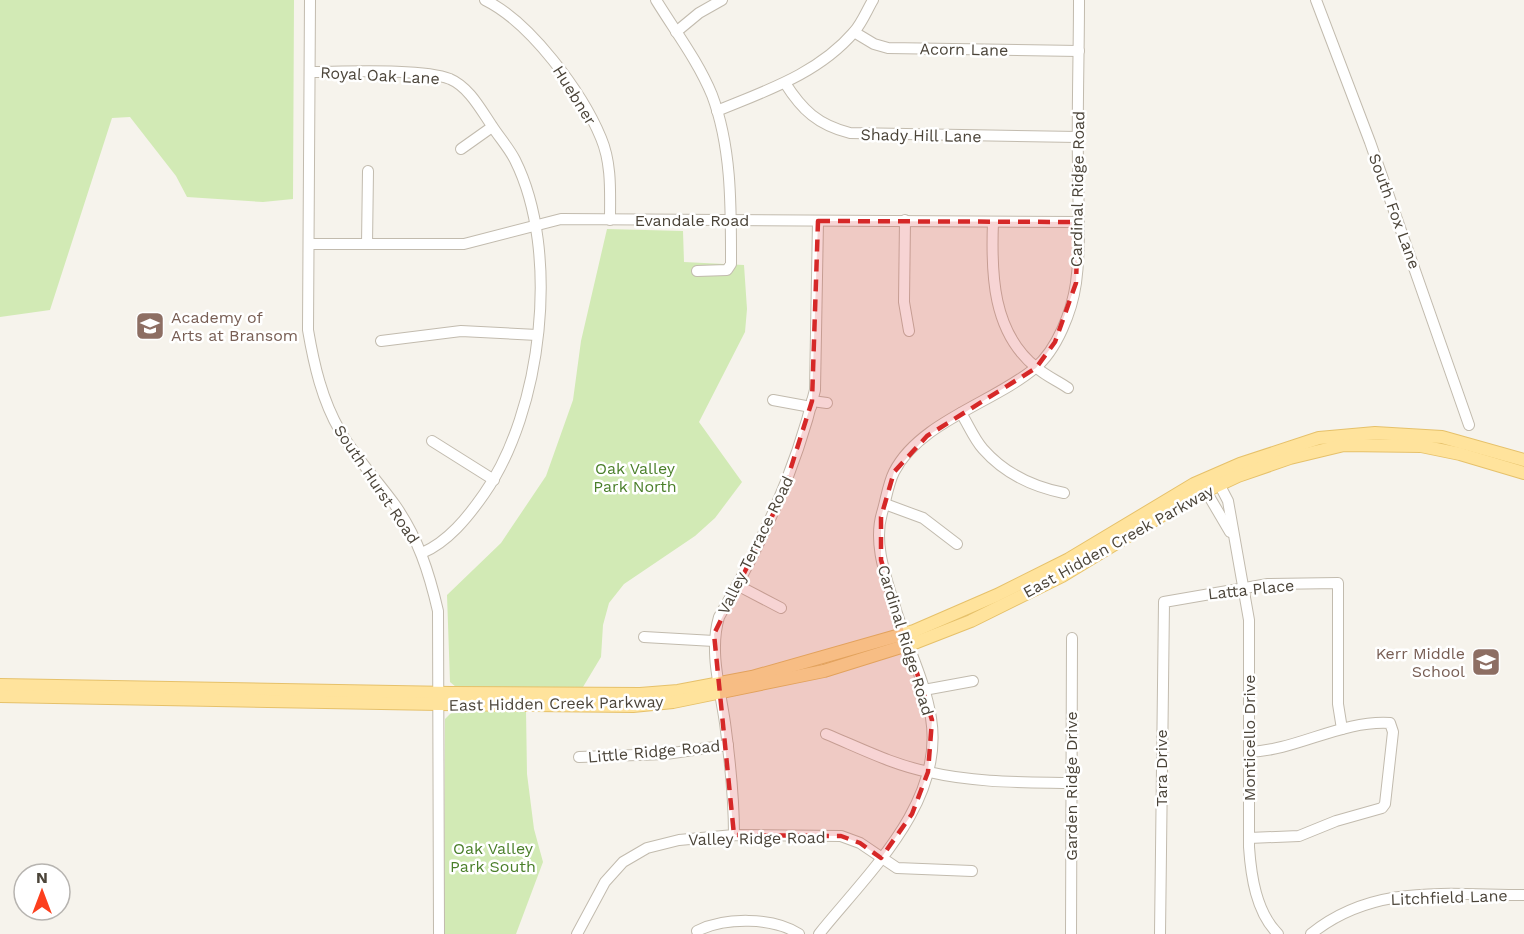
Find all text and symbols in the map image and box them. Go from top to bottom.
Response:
street label: Acorn Lane [920,39,1008,60]
street label: Huebner [549,62,600,129]
street label: Royal Oak Lane [320,63,440,88]
street label: Cardinal Ridge Road [1067,111,1088,267]
street label: Shady Hill Lane [860,125,982,146]
street label: South Fox Lane [1365,151,1424,271]
street label: Evandale Road [635,211,749,230]
place label: Academy of Arts at Bransom [171,308,298,345]
school or university icon: Academy of Arts at Bransom [134,310,166,342]
street label: South Hurst Road [330,421,423,547]
park label: Oak Valley Park North [593,459,677,496]
street label: Valley Terrace Road [714,473,797,618]
street label: East Hidden Creek Parkway [1020,481,1217,602]
street label: Cardinal Ridge Road [874,563,937,718]
street label: Latta Place [1207,576,1295,603]
place label: Kerr Middle School [1376,644,1465,681]
school or university icon: Kerr Middle School [1470,646,1502,678]
street label: Monticello Drive [1240,675,1259,801]
street label: East Hidden Creek Parkway [448,692,664,715]
street label: Garden Ridge Drive [1062,711,1081,861]
street label: Tara Drive [1152,729,1171,807]
street label: Little Ridge Road [587,736,721,767]
street label: Valley Ridge Road [688,828,826,849]
park label: Oak Valley Park South [450,839,536,876]
north arrow [12,862,72,922]
text: N [36,868,48,887]
street label: Litchfield Lane [1390,886,1508,909]

